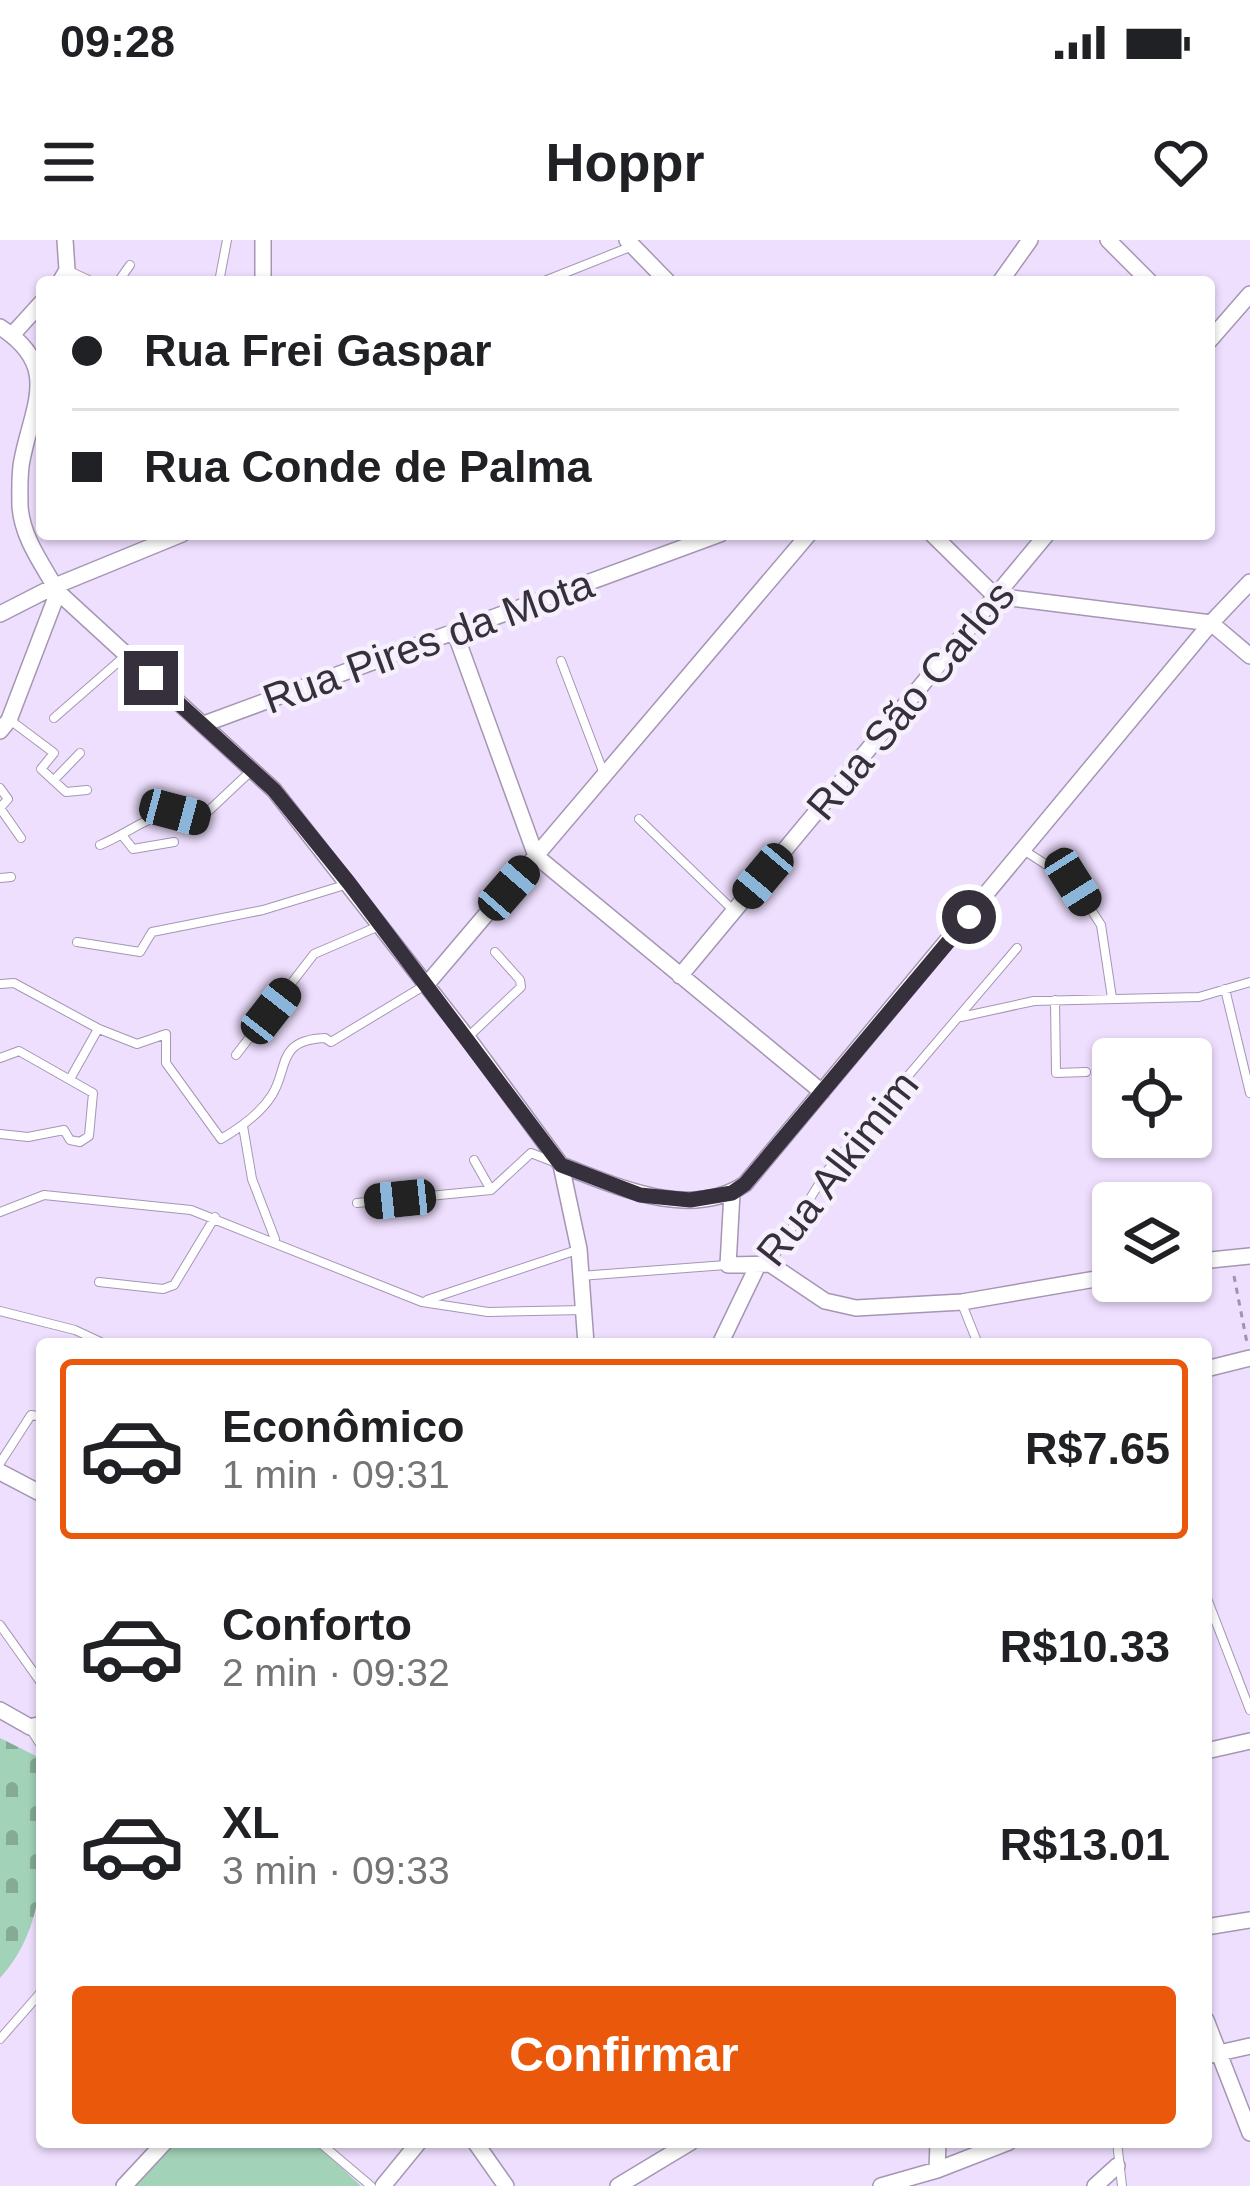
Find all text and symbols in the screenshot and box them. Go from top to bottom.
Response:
text: 09:28 [60,16,175,67]
icon: menu [36,129,102,195]
icon: heart [1148,129,1214,195]
text: Hoppr [546,132,704,192]
text: Rua Frei Gaspar [144,325,492,376]
text: Rua Conde de Palma [144,441,592,492]
street label: Rua Pires da Mota [257,560,600,723]
street label: Rua São Carlos [797,572,1024,829]
route end [124,651,178,705]
car [136,785,214,839]
car [726,837,800,915]
car [1039,842,1107,922]
car [472,849,546,927]
route start [942,890,996,944]
car [235,972,307,1050]
map controls [1092,1038,1212,1302]
button: locate [1092,1038,1212,1158]
street label: Rua Alkimim [747,1062,928,1275]
car [362,1177,438,1221]
button: layers [1092,1182,1212,1302]
icon: car [78,1395,186,1503]
text: Econômico [222,1401,465,1452]
text: R$7.65 [1025,1423,1170,1474]
text: 1 min · 09:31 [222,1453,450,1496]
icon: car [78,1593,186,1701]
text: Conforto [222,1599,412,1650]
text: R$10.33 [1000,1621,1170,1672]
text: 2 min · 09:32 [222,1651,450,1694]
icon: car [78,1791,186,1899]
text: XL [222,1797,280,1848]
text: R$13.01 [1000,1819,1170,1870]
text: 3 min · 09:33 [222,1849,450,1892]
button: Confirmar [72,1986,1176,2124]

